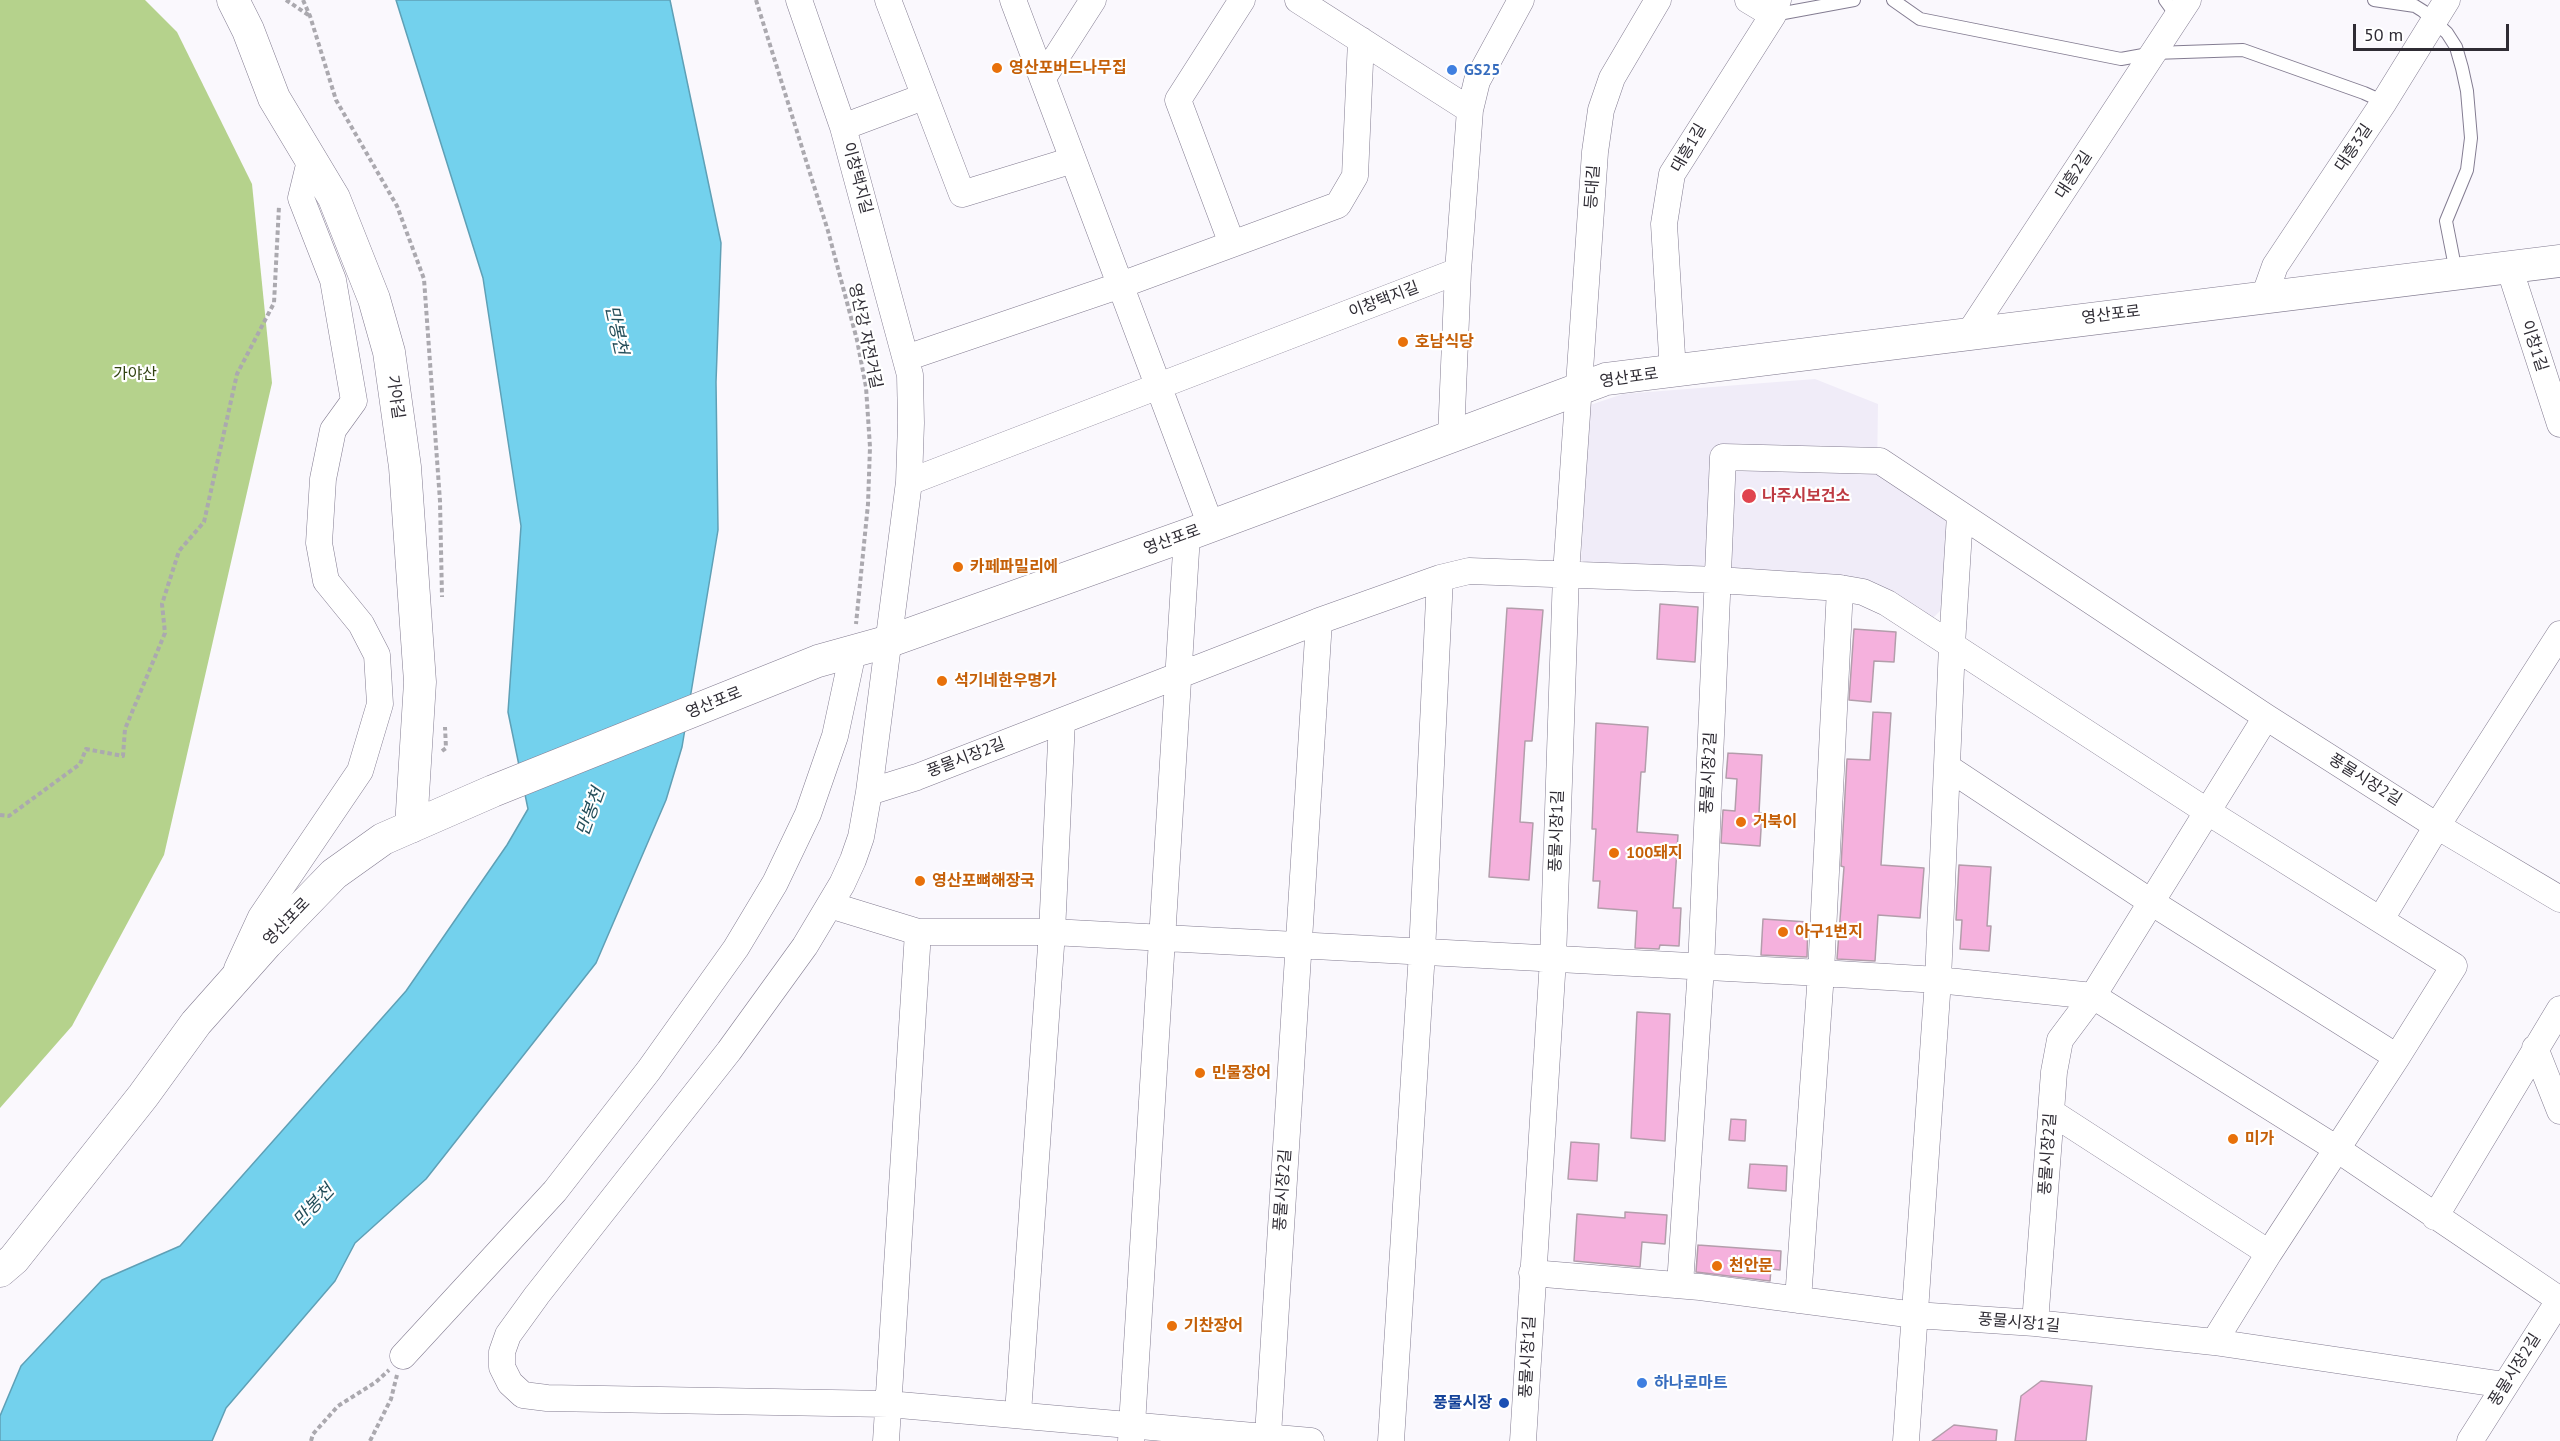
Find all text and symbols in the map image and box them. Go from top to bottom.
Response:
scale bar [2356,12,2512,50]
text: 50 m [2364,23,2403,46]
place label: 영산포버드나무집 [1009,58,1127,78]
place label: GS25 [1464,60,1500,80]
marker: 영산포버드나무집 [990,61,1004,75]
marker: GS25 [1445,63,1459,77]
street label: 대흥1길 [1667,120,1711,176]
street label: 대흥3길 [2331,121,2377,175]
street label: 이창택지길 [838,140,876,216]
street label: 대흥2길 [2052,148,2096,202]
street label: 등대길 [1582,164,1604,210]
street label: 이창택지길 [1346,278,1422,322]
street label: 영산강 자전거길 [844,282,886,390]
street label: 영산포로 [2081,302,2141,328]
water label: 만봉천 [600,303,632,357]
street label: 이창1길 [2517,318,2551,374]
place label: 호남식당 [1415,332,1474,352]
marker: 호남식당 [1396,335,1410,349]
park label: 가야산 [113,364,157,384]
street label: 영산포로 [1599,364,1659,392]
street label: 가야길 [382,374,408,420]
place label: 나주시보건소 [1762,486,1850,506]
marker: 나주시보건소 [1740,487,1758,505]
street label: 영산포로 [1141,521,1203,559]
place label: 카페파밀리에 [970,557,1058,577]
marker: 카페파밀리에 [951,560,965,574]
place label: 석기네한우명가 [954,671,1057,691]
marker: 석기네한우명가 [935,674,949,688]
street label: 영산포로 [683,683,745,723]
street label: 풍물시장2길 [1697,731,1721,815]
street label: 풍물시장2길 [924,734,1008,782]
street label: 풍물시장2길 [2325,750,2405,810]
water label: 만봉천 [572,785,610,839]
street label: 풍물시장1길 [1546,790,1568,872]
place label: 거북이 [1753,812,1797,832]
marker: 거북이 [1734,815,1748,829]
place label: 100돼지 [1626,843,1683,863]
marker: 100돼지 [1607,846,1621,860]
place label: 영산포뼈해장국 [932,871,1035,891]
marker: 영산포뼈해장국 [913,874,927,888]
street label: 영산포로 [260,894,314,950]
place label: 아구1번지 [1795,922,1863,942]
marker: 아구1번지 [1776,925,1790,939]
place label: 민물장어 [1212,1063,1271,1083]
marker: 민물장어 [1193,1066,1207,1080]
street label: 풍물시장2길 [2036,1112,2060,1196]
place label: 미가 [2245,1129,2274,1149]
marker: 미가 [2226,1132,2240,1146]
street label: 풍물시장2길 [1271,1148,1295,1232]
water label: 만봉천 [289,1180,339,1232]
place label: 천안문 [1729,1256,1773,1276]
marker: 천안문 [1710,1259,1724,1273]
street label: 풍물시장1길 [1977,1310,2061,1336]
street label: 풍물시장1길 [1516,1315,1540,1399]
place label: 기찬장어 [1184,1316,1243,1336]
marker: 기찬장어 [1165,1319,1179,1333]
street label: 풍물시장2길 [2485,1330,2545,1410]
place label: 하나로마트 [1654,1373,1728,1393]
marker: 하나로마트 [1635,1376,1649,1390]
place label: 풍물시장 [1433,1393,1492,1413]
marker: 풍물시장 [1497,1396,1511,1410]

